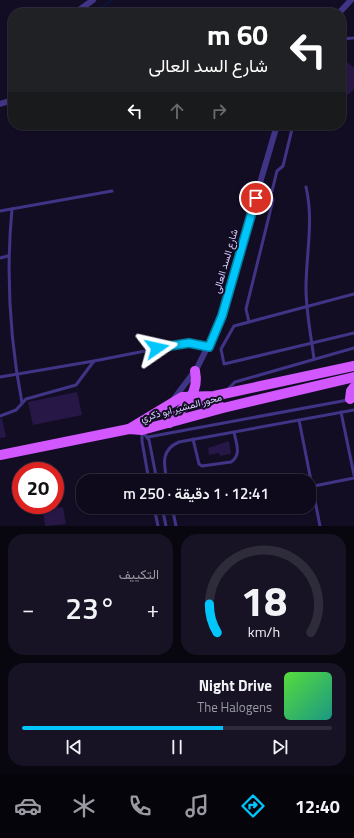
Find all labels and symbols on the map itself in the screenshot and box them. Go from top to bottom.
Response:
pin [239,181,273,215]
street label: شارع السد العالى [209,227,242,295]
position arrow [136,327,178,369]
street label: محور المشير ابو ذكري [139,389,224,427]
speed limit sign: 20 [12,462,64,514]

